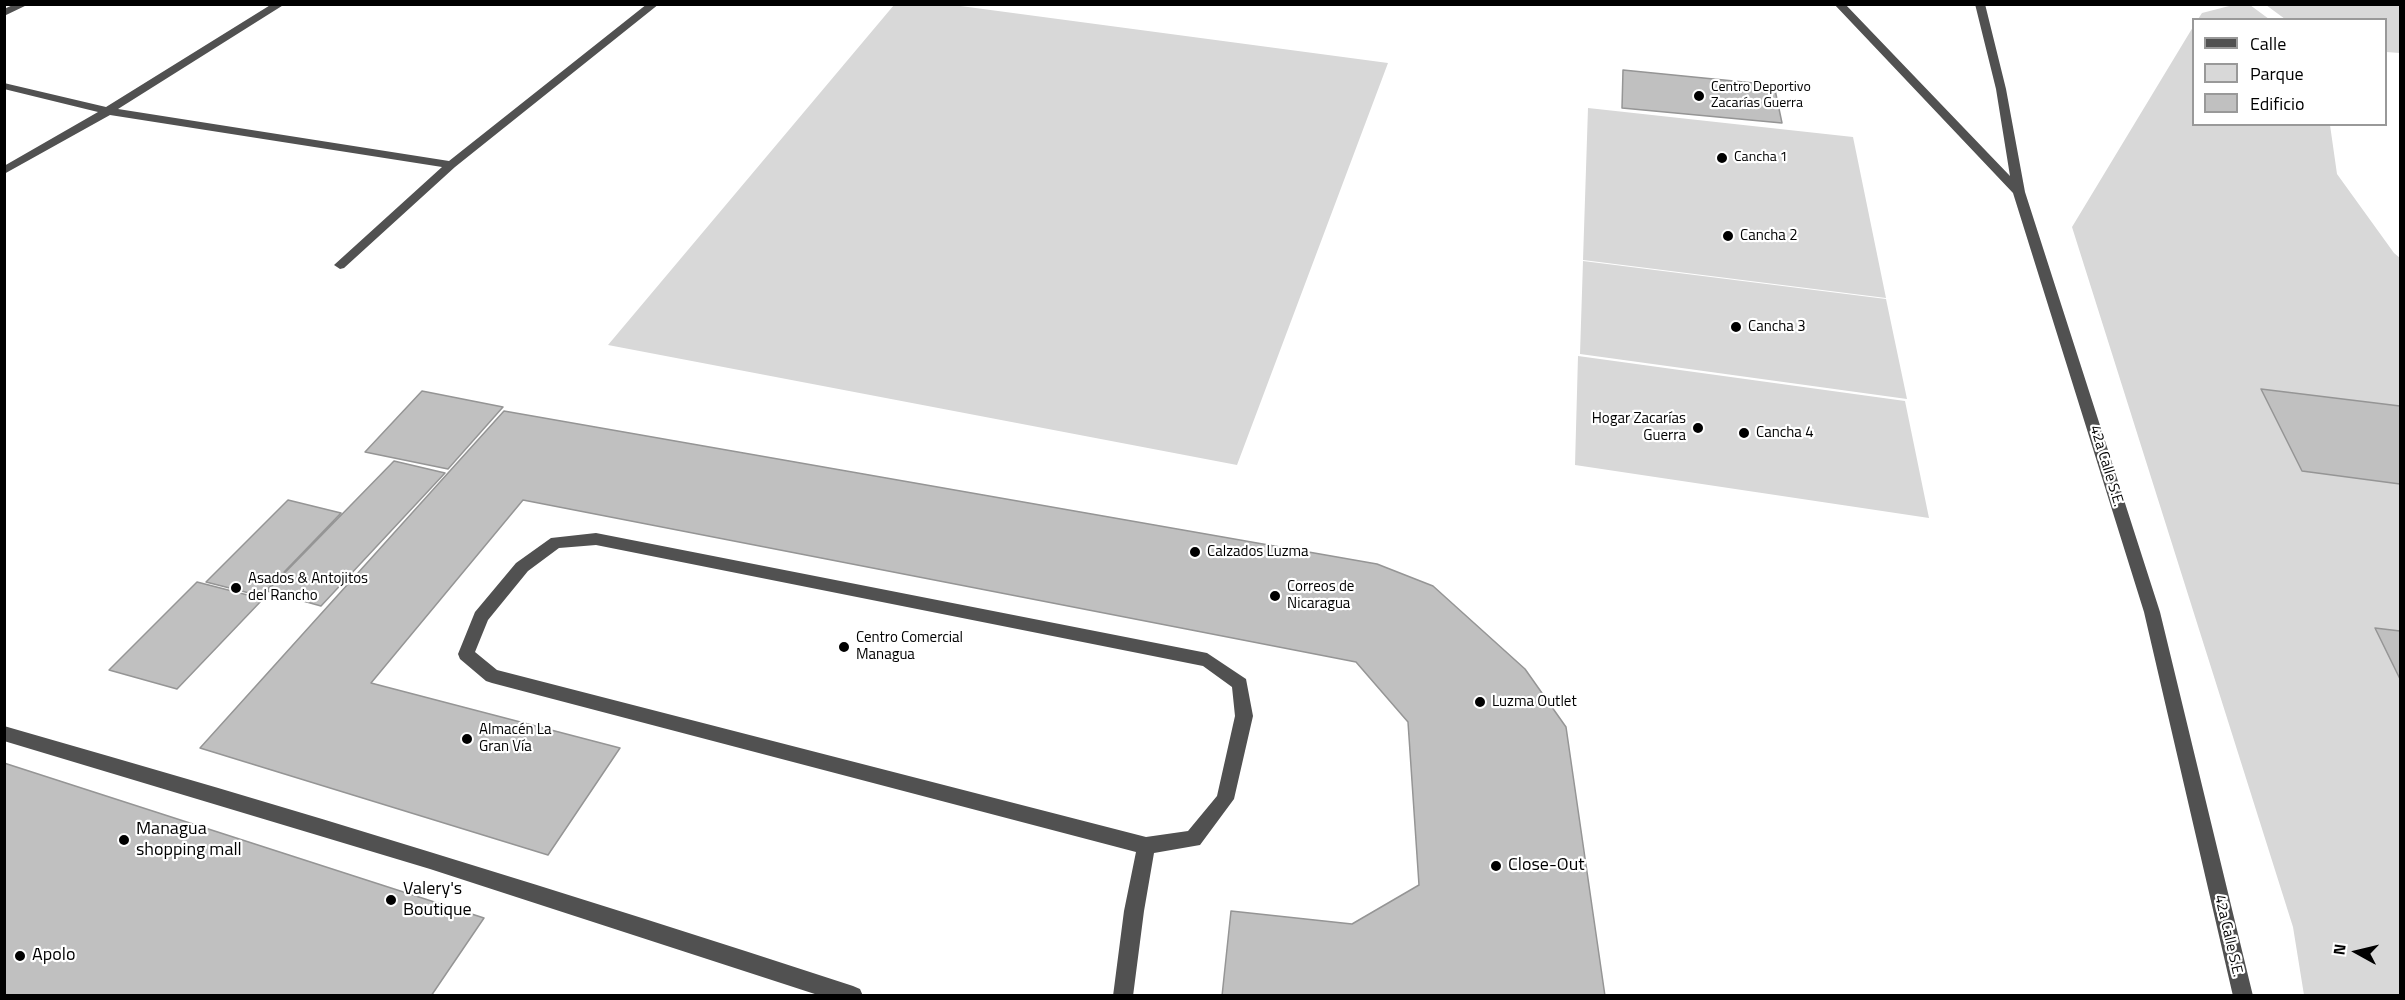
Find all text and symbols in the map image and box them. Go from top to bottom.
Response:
legend [2192,18,2387,126]
text: Calle [2250,30,2286,57]
text: Parque [2250,60,2304,87]
place label: Centro Deportivo Zacarías Guerra [1711,80,1811,112]
marker: Centro Deportivo Zacarías Guerra [1692,89,1706,103]
text: Edificio [2250,90,2304,117]
place label: Cancha 1 [1734,150,1788,166]
marker: Cancha 1 [1715,151,1729,165]
place label: Cancha 2 [1740,227,1798,245]
marker: Cancha 2 [1721,229,1735,243]
place label: Cancha 3 [1748,318,1806,336]
marker: Cancha 3 [1729,320,1743,334]
place label: Hogar Zacarías Guerra [1592,410,1686,445]
marker: Hogar Zacarías Guerra [1691,421,1705,435]
street label: 42a Calle S.E. [2085,423,2127,509]
place label: Cancha 4 [1756,424,1814,442]
marker: Cancha 4 [1737,426,1751,440]
place label: Calzados Luzma [1207,543,1309,561]
marker: Calzados Luzma [1188,545,1202,559]
place label: Asados & Antojitos del Rancho [248,570,368,605]
place label: Correos de Nicaragua [1287,578,1354,613]
marker: Asados & Antojitos del Rancho [229,581,243,595]
marker: Correos de Nicaragua [1268,589,1282,603]
place label: Centro Comercial Managua [856,629,963,664]
marker: Centro Comercial Managua [837,640,851,654]
place label: Luzma Outlet [1492,693,1577,711]
marker: Luzma Outlet [1473,695,1487,709]
place label: Almacén La Gran Vía [479,721,552,756]
marker: Almacén La Gran Vía [460,732,474,746]
place label: Managua shopping mall [136,819,242,862]
marker: Managua shopping mall [117,833,131,847]
place label: Close-Out [1508,855,1585,877]
marker: Close-Out [1489,859,1503,873]
place label: Valery's Boutique [403,879,472,922]
marker: Valery's Boutique [384,893,398,907]
street label: 42a Calle S.E. [2210,893,2246,979]
north arrow [2327,922,2387,982]
text: N [2327,942,2352,957]
place label: Apolo [32,945,75,967]
marker: Apolo [13,949,27,963]

